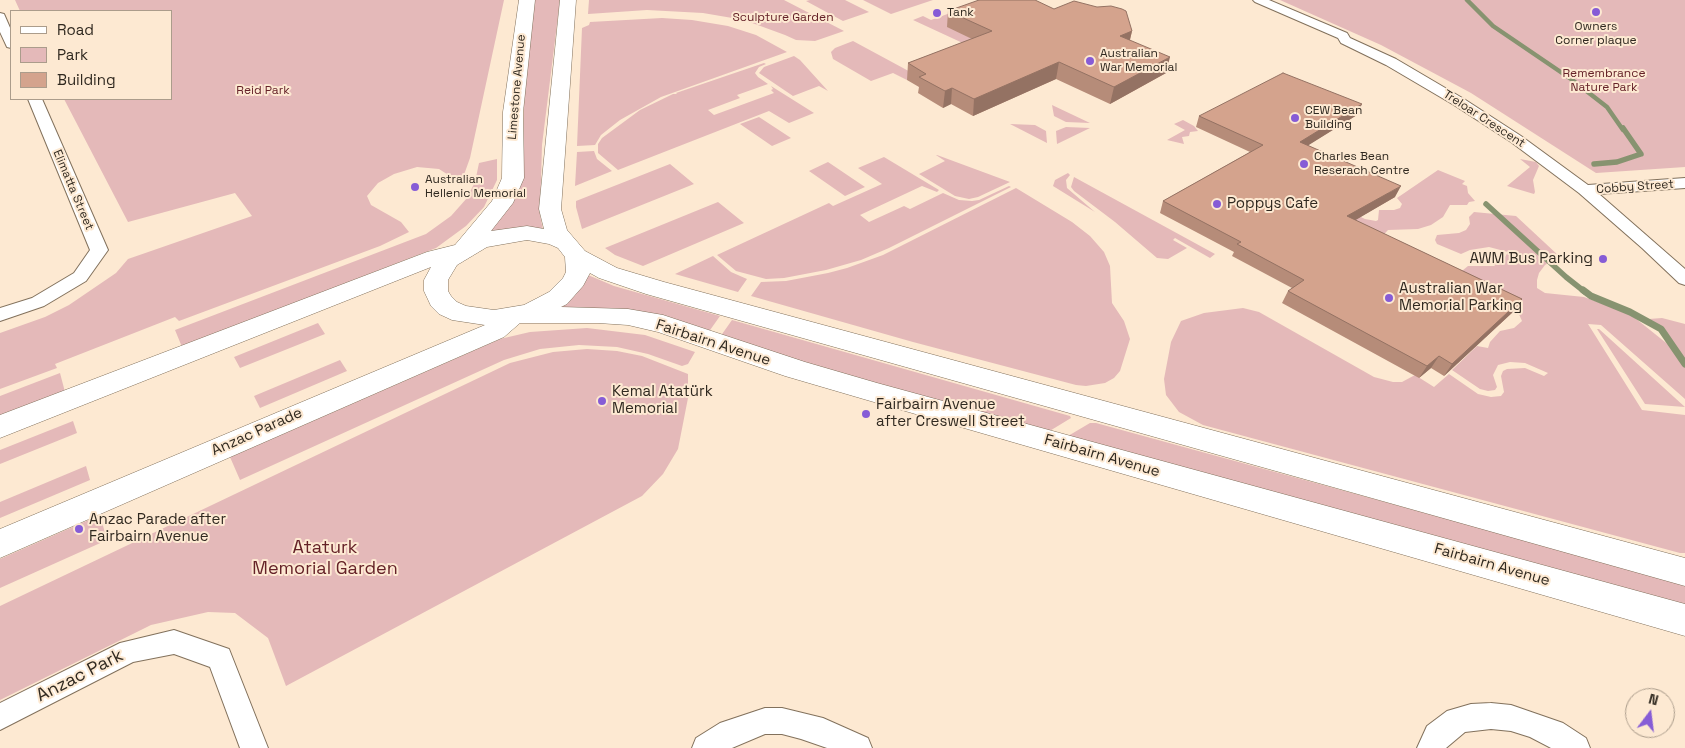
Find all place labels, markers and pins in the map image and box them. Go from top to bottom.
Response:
place label: Tank [947,6,974,20]
marker: Owners Corner plaque [1590,6,1602,18]
marker: Tank [931,7,943,19]
place label: Owners Corner plaque [1555,20,1637,48]
place label: Australian War Memorial [1100,47,1177,75]
marker: Australian War Memorial [1084,55,1096,67]
place label: CEW Bean Building [1305,104,1362,132]
marker: CEW Bean Building [1289,112,1301,124]
place label: Charles Bean Reserach Centre [1314,150,1410,178]
marker: Charles Bean Reserach Centre [1298,158,1310,170]
place label: Australian Hellenic Memorial [425,173,526,201]
marker: Australian Hellenic Memorial [409,181,421,193]
place label: Poppys Cafe [1227,195,1318,213]
marker: Poppys Cafe [1211,198,1223,210]
place label: AWM Bus Parking [1469,250,1593,268]
marker: AWM Bus Parking [1597,253,1609,265]
place label: Australian War Memorial Parking [1399,280,1522,315]
marker: Australian War Memorial Parking [1383,292,1395,304]
place label: Kemal Atatürk Memorial [612,383,713,418]
marker: Kemal Atatürk Memorial [596,395,608,407]
place label: Fairbairn Avenue after Creswell Street [876,396,1025,431]
marker: Fairbairn Avenue after Creswell Street [860,408,872,420]
place label: Anzac Parade after Fairbairn Avenue [89,511,226,546]
marker: Anzac Parade after Fairbairn Avenue [73,523,85,535]

